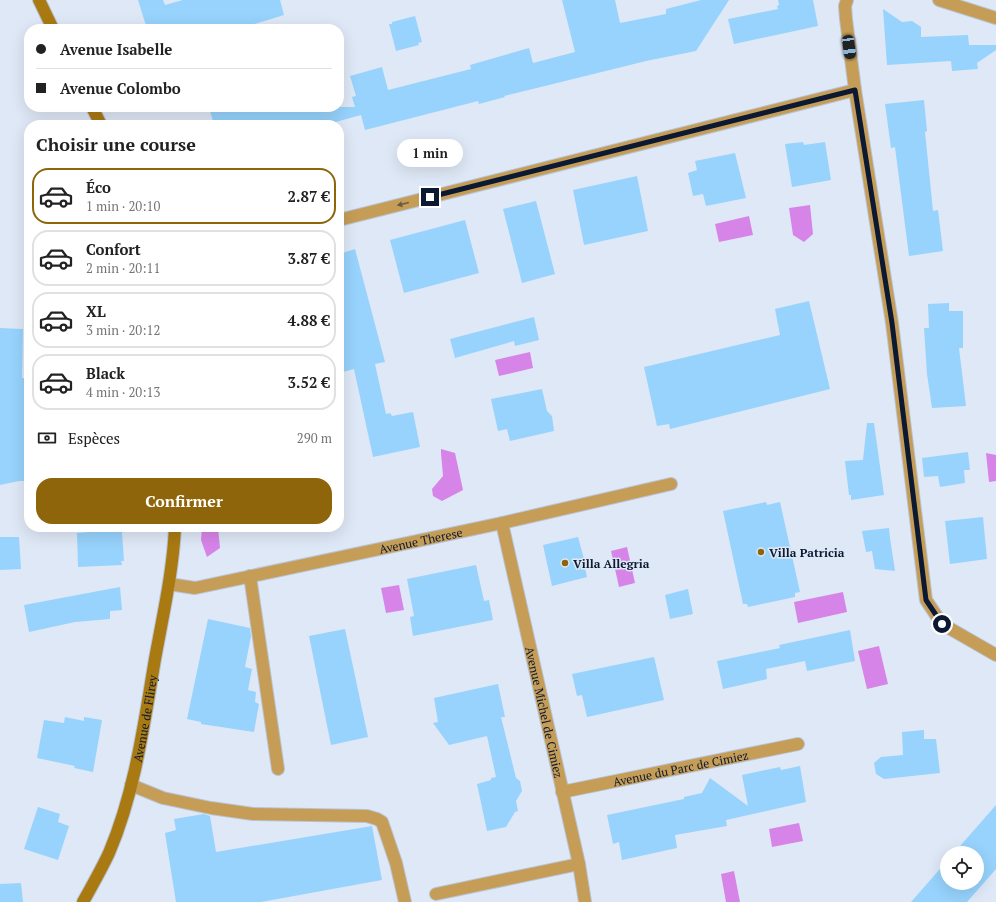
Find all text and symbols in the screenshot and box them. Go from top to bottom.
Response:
car [841,34,857,60]
text: Avenue Isabelle [60,39,172,59]
text: Avenue Colombo [60,78,181,98]
text: Choisir une course [36,132,196,156]
callout: 1 min [397,139,463,167]
text: 1 min [412,144,448,162]
text: Éco [86,177,111,197]
icon: car [38,178,74,214]
text: 2.87 € [288,186,330,206]
route end [421,188,439,206]
text: 1 min · 20:10 [86,197,160,215]
one-way arrow [397,201,409,207]
text: Confort [86,239,141,259]
icon: car [38,240,74,276]
text: 3.87 € [288,248,330,268]
text: 2 min · 20:11 [86,259,160,277]
text: XL [86,301,106,321]
icon: car [38,302,74,338]
text: 4.88 € [288,310,330,330]
text: 3 min · 20:12 [86,321,160,339]
text: Black [86,363,125,383]
icon: car [38,364,74,400]
text: 3.52 € [288,372,330,392]
text: 4 min · 20:13 [86,383,160,401]
icon: cash [36,427,58,449]
text: Espèces [68,428,120,448]
text: 290 m [297,429,332,447]
button: Confirmer [36,478,332,524]
street label: Avenue Therese [378,524,464,556]
place label: Villa Patricia [769,545,845,560]
marker: Villa Patricia [756,547,766,557]
place label: Villa Allegria [573,556,650,571]
marker: Villa Allegria [560,558,570,568]
route start [933,615,951,633]
street label: Avenue Michel de Cimiez [523,645,567,780]
street label: Avenue de Flirey [129,673,160,763]
street label: Avenue du Parc de Cimiez [612,747,750,789]
map controls [940,846,984,890]
button: locate [940,846,984,890]

